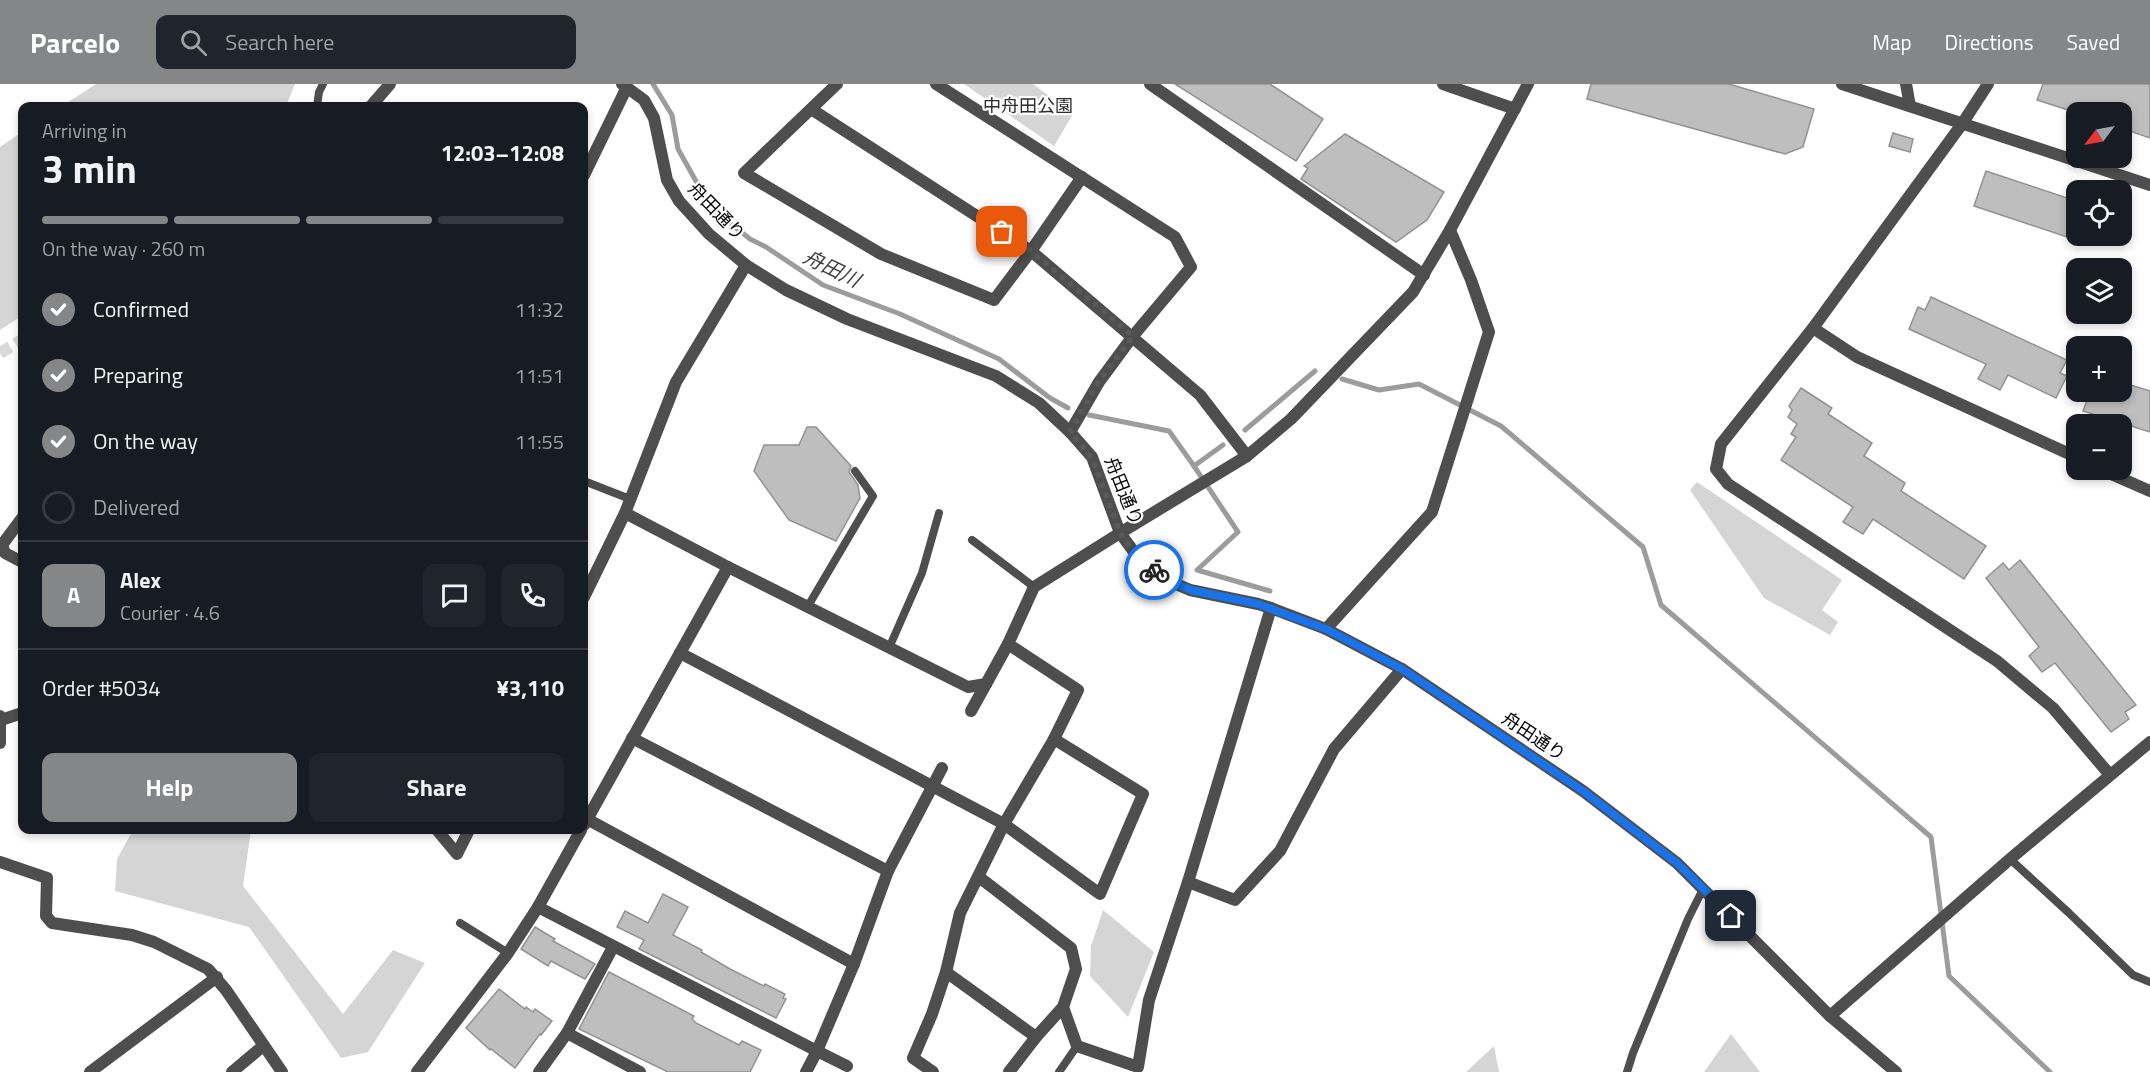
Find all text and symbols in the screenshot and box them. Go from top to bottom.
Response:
search box [156,15,576,69]
text: Parcelo [30,21,120,64]
text: Search here [225,25,334,59]
icon: search [177,26,210,59]
text: Map [1872,26,1912,58]
text: Directions [1945,26,2034,58]
text: Saved [2067,26,2120,58]
park label: 中舟田公園 [983,92,1073,119]
north arrow [2066,102,2132,168]
map controls [2066,102,2132,480]
text: Arriving in [42,115,127,146]
text: 12:03–12:08 [441,136,564,170]
text: 3 min [42,139,137,198]
street label: 舟田通り [682,176,752,246]
button: locate [2066,180,2132,246]
pin [976,206,1027,257]
icon: bag [985,215,1018,248]
text: On the way · 260 m [42,233,205,264]
water label: 舟田川 [798,241,868,296]
button: layers [2066,258,2132,324]
text: Confirmed [93,292,189,326]
icon: check [42,293,75,326]
text: 11:32 [515,294,564,325]
button: + [2066,336,2132,402]
text: Preparing [93,358,183,392]
icon: check [42,359,75,392]
text: 11:51 [515,360,564,391]
button: − [2066,414,2132,480]
text: On the way [93,424,198,458]
icon: check [42,425,75,458]
text: 11:55 [515,426,564,457]
street label: 舟田通り [1098,453,1150,529]
text: Delivered [93,490,180,524]
courier [1124,540,1184,600]
icon: bike [1138,554,1171,587]
text: Alex [120,563,161,597]
button: chat [423,564,486,627]
button: phone [501,564,564,627]
text: A [67,578,80,612]
text: Courier · 4.6 [120,597,220,628]
text: Order #5034 [42,671,161,705]
text: ¥3,110 [497,671,564,705]
street label: 舟田通り [1497,705,1571,767]
button: Help [42,753,297,822]
button: Share [309,753,564,822]
pin [1705,890,1756,941]
icon: home [1714,899,1747,932]

